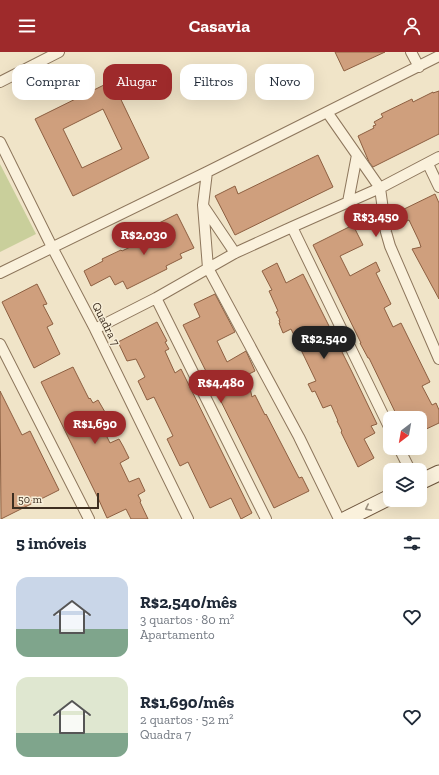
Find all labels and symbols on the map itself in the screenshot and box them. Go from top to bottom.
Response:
pin: R$3,450 [339,204,413,238]
pin: R$2,030 [107,222,181,256]
street label: Quadra 7 [89,300,123,348]
pin: R$2,540 [287,326,361,360]
pin: R$4,480 [184,370,258,404]
pin: R$1,690 [58,411,132,445]
north arrow [383,411,427,455]
scale bar [12,491,99,510]
one-way arrow [365,503,372,511]

